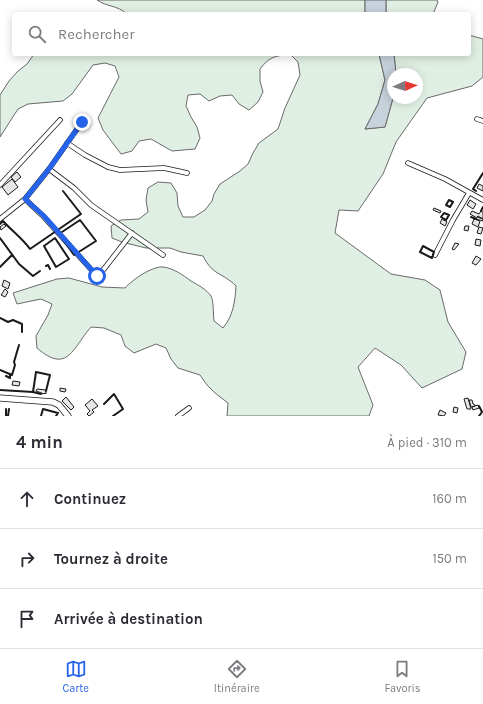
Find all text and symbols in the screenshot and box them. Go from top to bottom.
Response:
search box [12,12,471,56]
icon: search [26,23,48,45]
text: Rechercher [58,25,135,43]
north arrow [387,68,423,104]
route end [73,113,91,131]
route start [88,267,106,285]
text: 4 min [16,432,63,452]
text: À pied · 310 m [387,435,467,450]
icon: ahead [16,488,38,510]
text: Continuez [54,490,126,508]
text: 160 m [432,491,467,506]
icon: right [16,548,38,570]
text: Tournez à droite [54,550,168,568]
text: 150 m [432,551,467,566]
icon: arrive [16,608,38,630]
text: Arrivée à destination [54,610,203,628]
tab: Carte [62,658,89,695]
tab: Itinéraire [214,658,260,695]
tab: Favoris [384,658,421,695]

